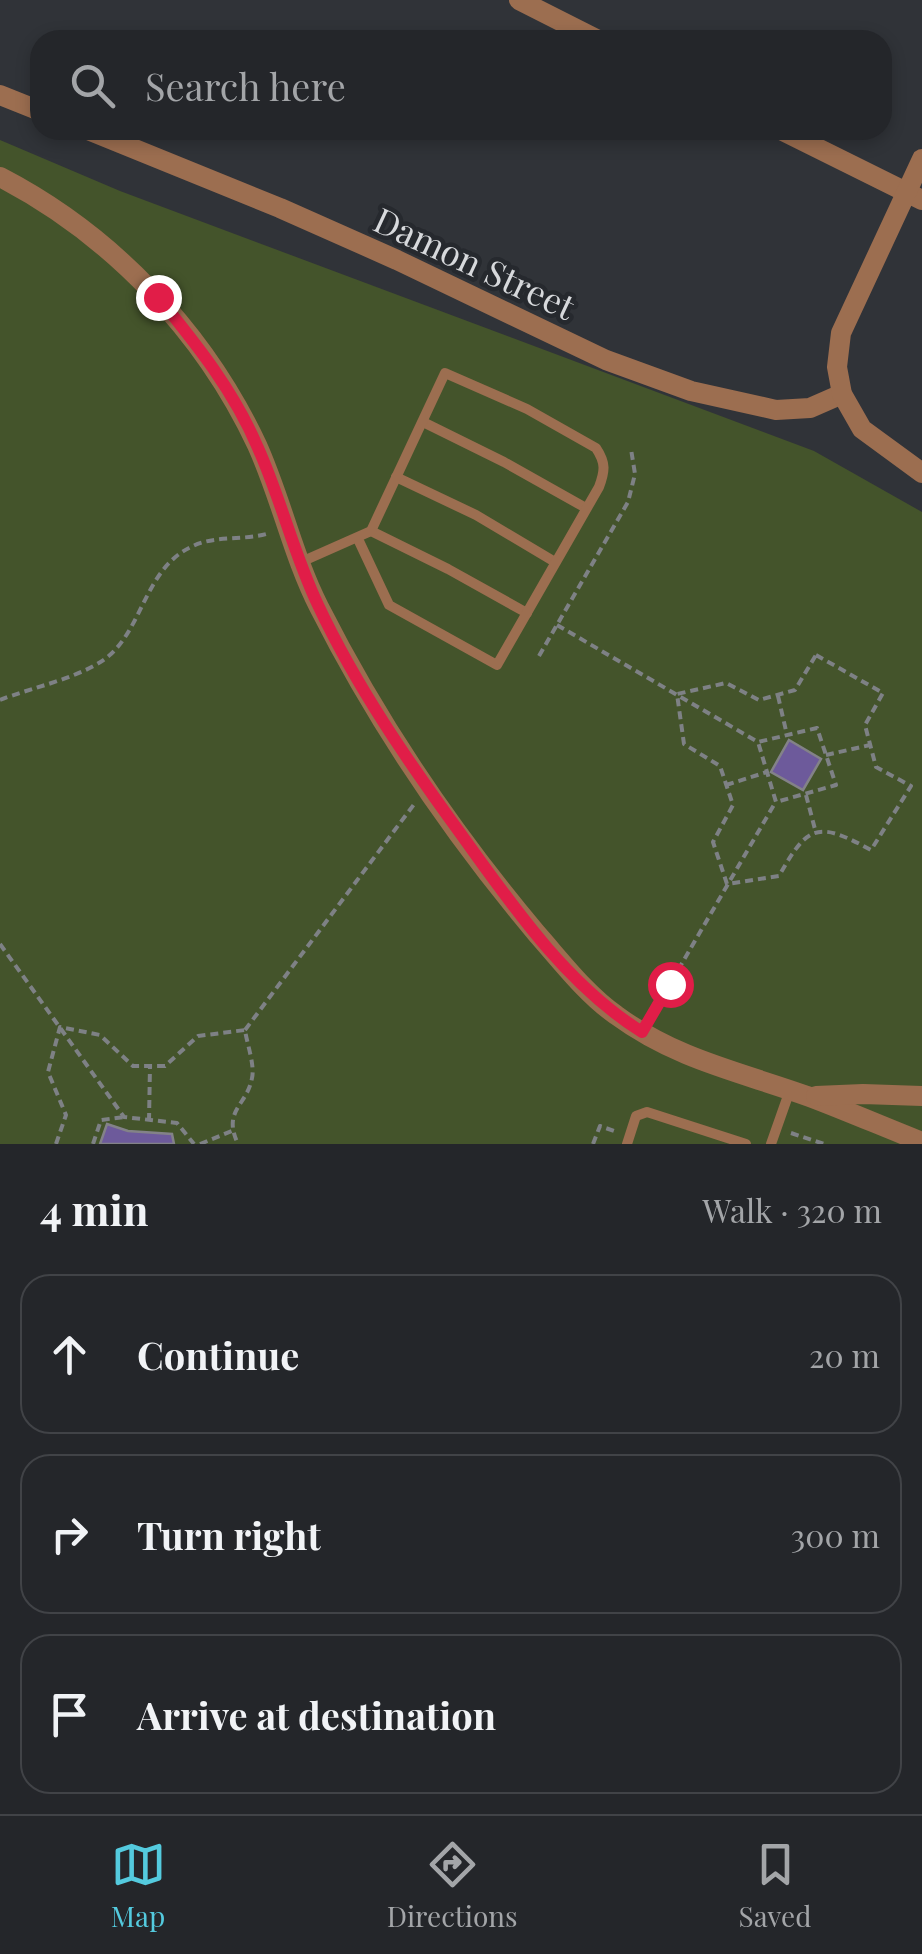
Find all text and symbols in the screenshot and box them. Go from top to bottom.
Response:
search box [30,30,892,140]
icon: search [65,58,120,113]
text: Search here [145,60,346,111]
street label: Damon Street [367,195,584,329]
route end [136,275,182,321]
route start [648,962,694,1008]
text: 4 min [40,1181,149,1237]
text: Walk · 320 m [703,1188,882,1231]
icon: ahead [42,1327,97,1382]
text: Continue [137,1329,299,1380]
text: 20 m [809,1333,880,1376]
icon: right [42,1507,97,1562]
text: Turn right [137,1509,321,1560]
text: 300 m [791,1513,880,1556]
icon: arrive [42,1687,97,1742]
text: Arrive at destination [137,1689,496,1740]
tab: Map [111,1837,166,1934]
tab: Directions [387,1837,517,1934]
tab: Saved [739,1837,811,1934]

